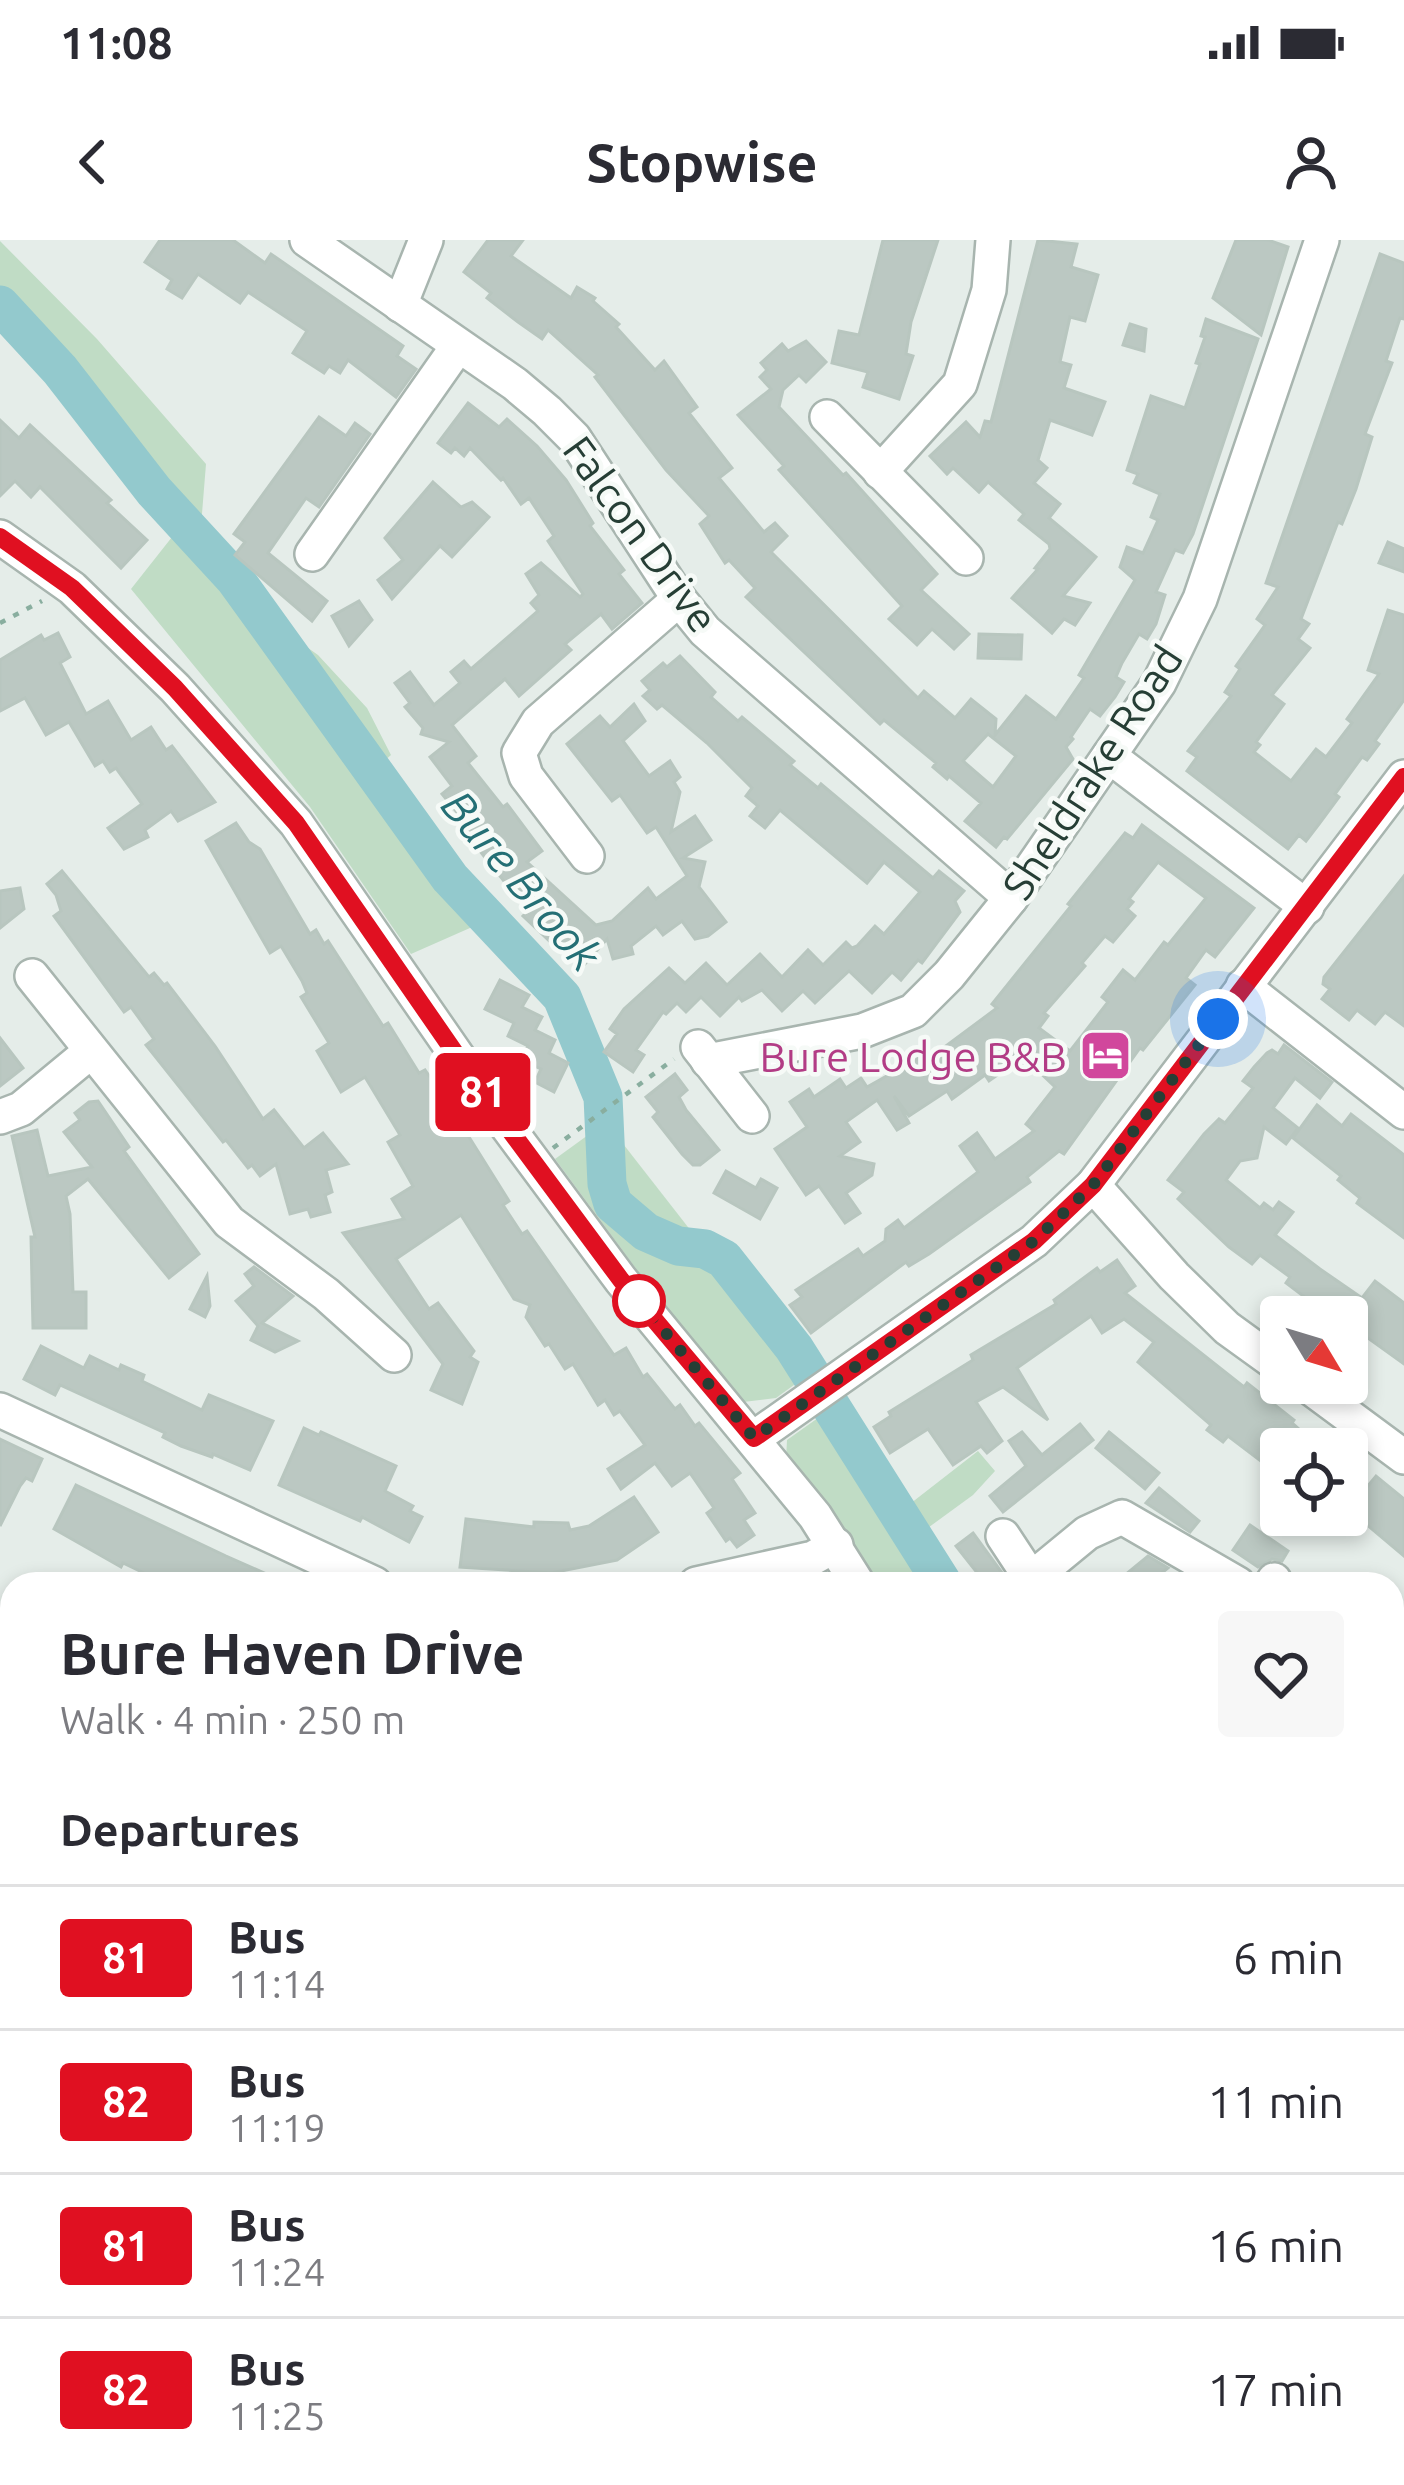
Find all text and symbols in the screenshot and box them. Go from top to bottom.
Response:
text: 11:08 [60,17,173,68]
icon: back [60,129,126,195]
icon: person [1278,129,1344,195]
text: Stopwise [586,132,818,192]
street label: Falcon Drive [554,427,728,641]
street label: Sheldrake Road [993,637,1191,907]
water label: Bure Brook [432,780,612,980]
your location [1188,989,1248,1049]
hotel icon: Bure Lodge B&B [1078,1028,1134,1084]
place label: Bure Lodge B&B [759,1033,1067,1080]
line badge: 81 [429,1053,537,1131]
text: 81 [459,1068,507,1115]
unlabelled marker [614,1276,664,1326]
north arrow [1260,1296,1368,1404]
map controls [1260,1296,1368,1536]
button: locate [1260,1428,1368,1536]
button: heart [1218,1611,1344,1737]
text: Bure Haven Drive [60,1621,525,1685]
text: Walk · 4 min · 250 m [60,1698,405,1741]
text: Departures [60,1804,300,1855]
text: Bus [228,1911,305,1962]
text: 6 min [1233,1932,1344,1983]
text: 81 [102,1934,150,1981]
text: 11:14 [228,1962,326,2005]
text: Bus [228,2055,305,2106]
text: 11 min [1207,2076,1344,2127]
text: 82 [102,2078,150,2125]
text: 11:19 [228,2106,326,2149]
text: Bus [228,2199,305,2250]
text: 16 min [1207,2220,1344,2271]
text: 81 [102,2222,150,2269]
text: 11:24 [228,2250,326,2293]
text: Bus [228,2343,305,2394]
text: 17 min [1207,2364,1344,2415]
text: 82 [102,2366,150,2413]
text: 11:25 [228,2394,326,2437]

